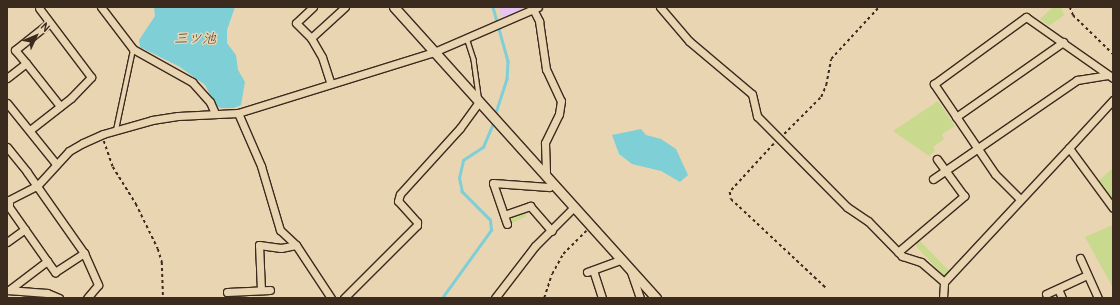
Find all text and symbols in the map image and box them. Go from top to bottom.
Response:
north arrow [16,16,56,56]
text: N [38,20,52,35]
water label: 三ツ池 [174,31,216,47]

